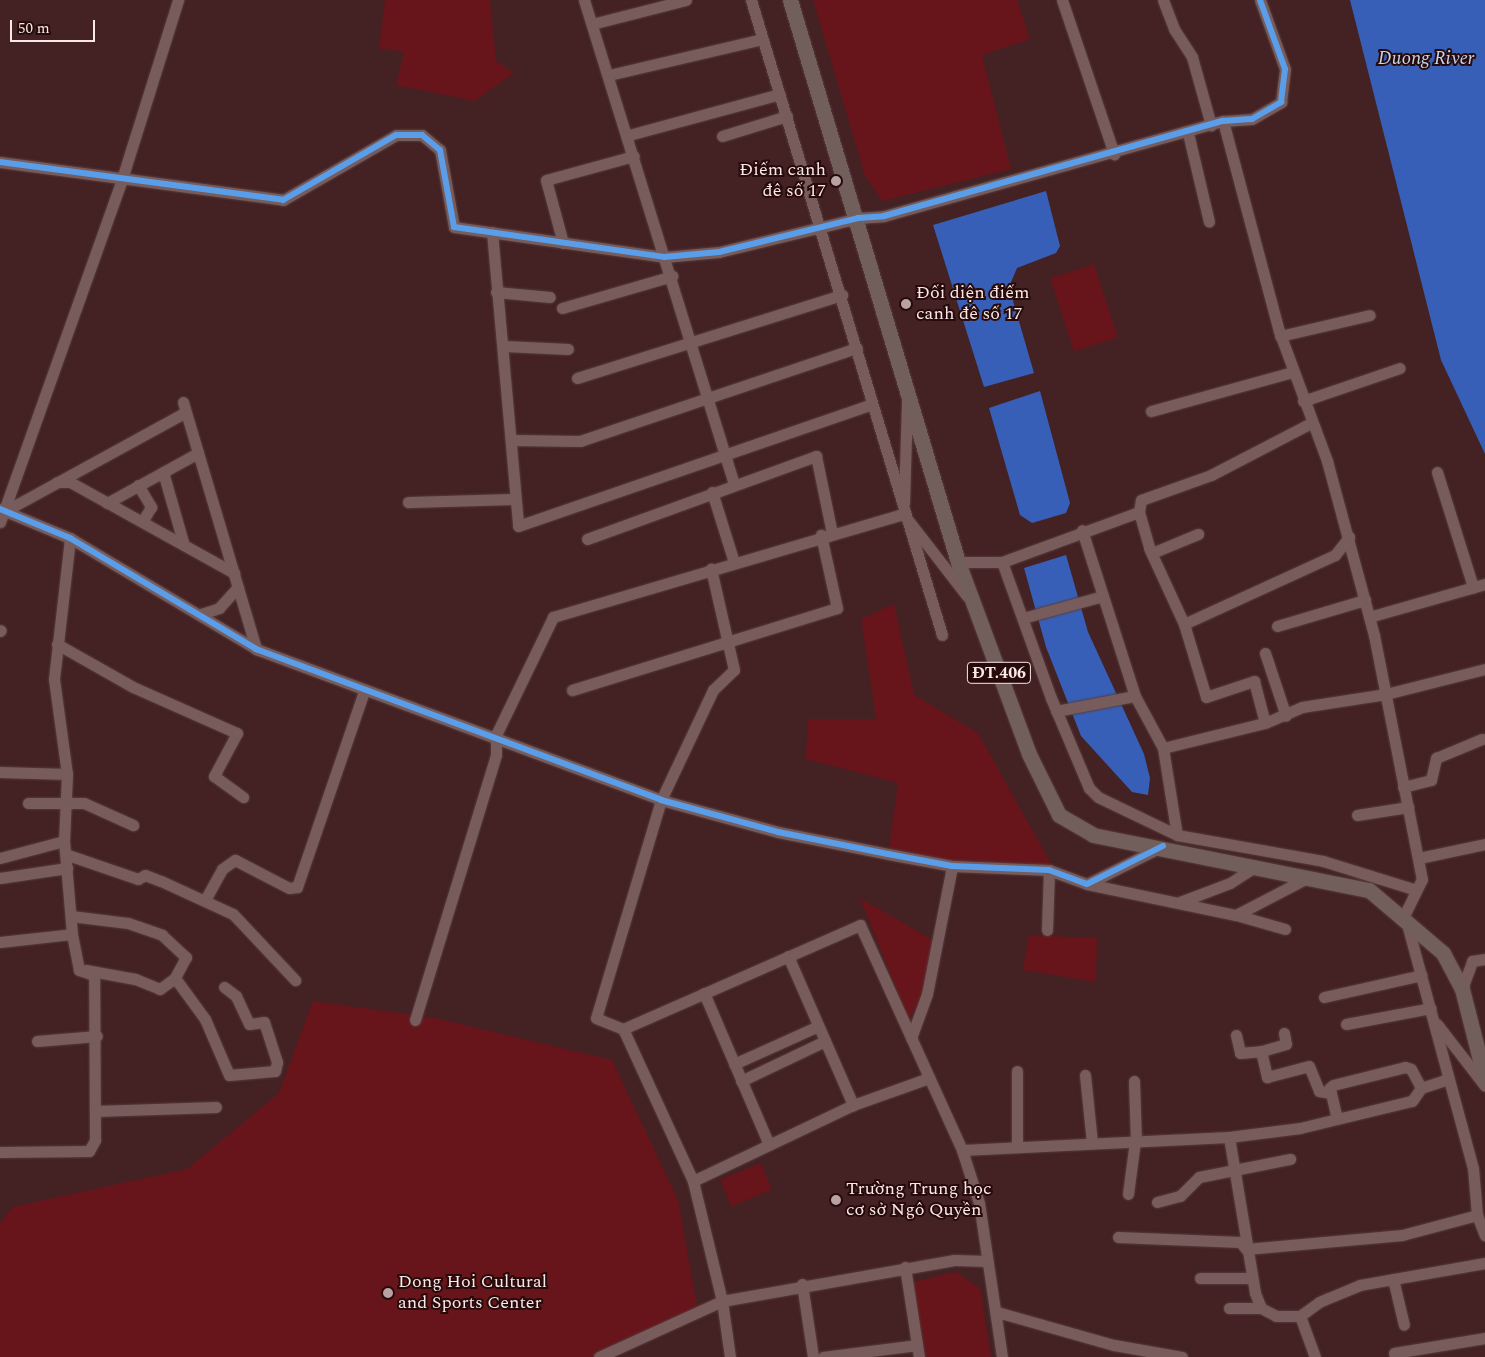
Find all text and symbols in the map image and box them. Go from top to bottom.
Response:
scale bar [12,10,98,42]
text: 50 m [18,17,50,40]
water label: Duong River [1378,48,1474,70]
place label: Điếm canh đê số 17 [739,160,826,202]
marker: Điếm canh đê số 17 [830,175,842,187]
place label: Đối diện điếm canh đê số 17 [916,283,1029,326]
marker: Đối diện điếm canh đê số 17 [900,298,912,310]
road number: ĐT.406 [966,660,1032,686]
place label: Trường Trung học cơ sở Ngô Quyền [846,1179,992,1222]
marker: Trường Trung học cơ sở Ngô Quyền [830,1194,842,1206]
place label: Dong Hoi Cultural and Sports Center [398,1272,547,1315]
marker: Dong Hoi Cultural and Sports Center [382,1287,394,1299]

